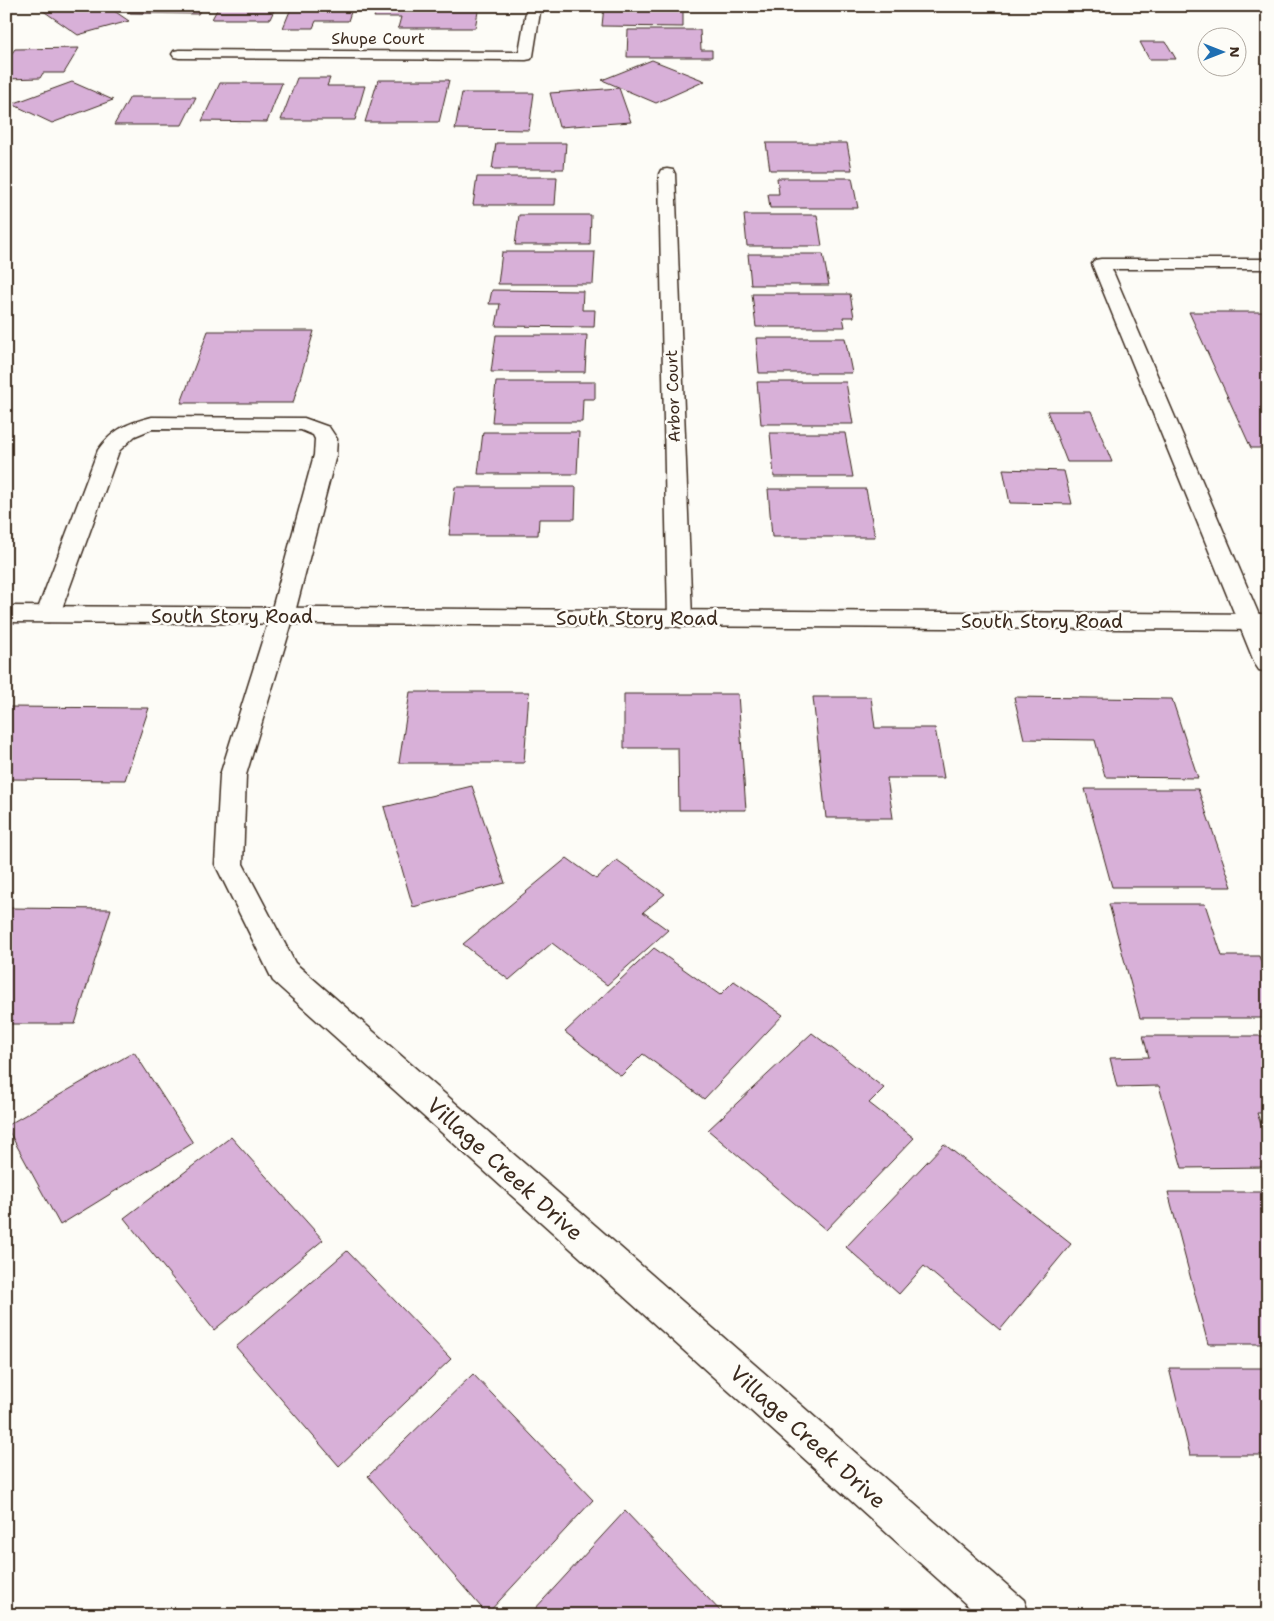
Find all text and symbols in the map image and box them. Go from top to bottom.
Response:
street label: Shupe Court [331,28,425,49]
north arrow [1196,28,1246,78]
text: N [1226,46,1244,58]
street label: Arbor Court [661,349,685,443]
street label: South Story Road [151,604,313,629]
street label: South Story Road [556,606,718,631]
street label: South Story Road [961,609,1123,634]
street label: Village Creek Drive [421,1091,589,1247]
street label: Village Creek Drive [724,1359,892,1515]

